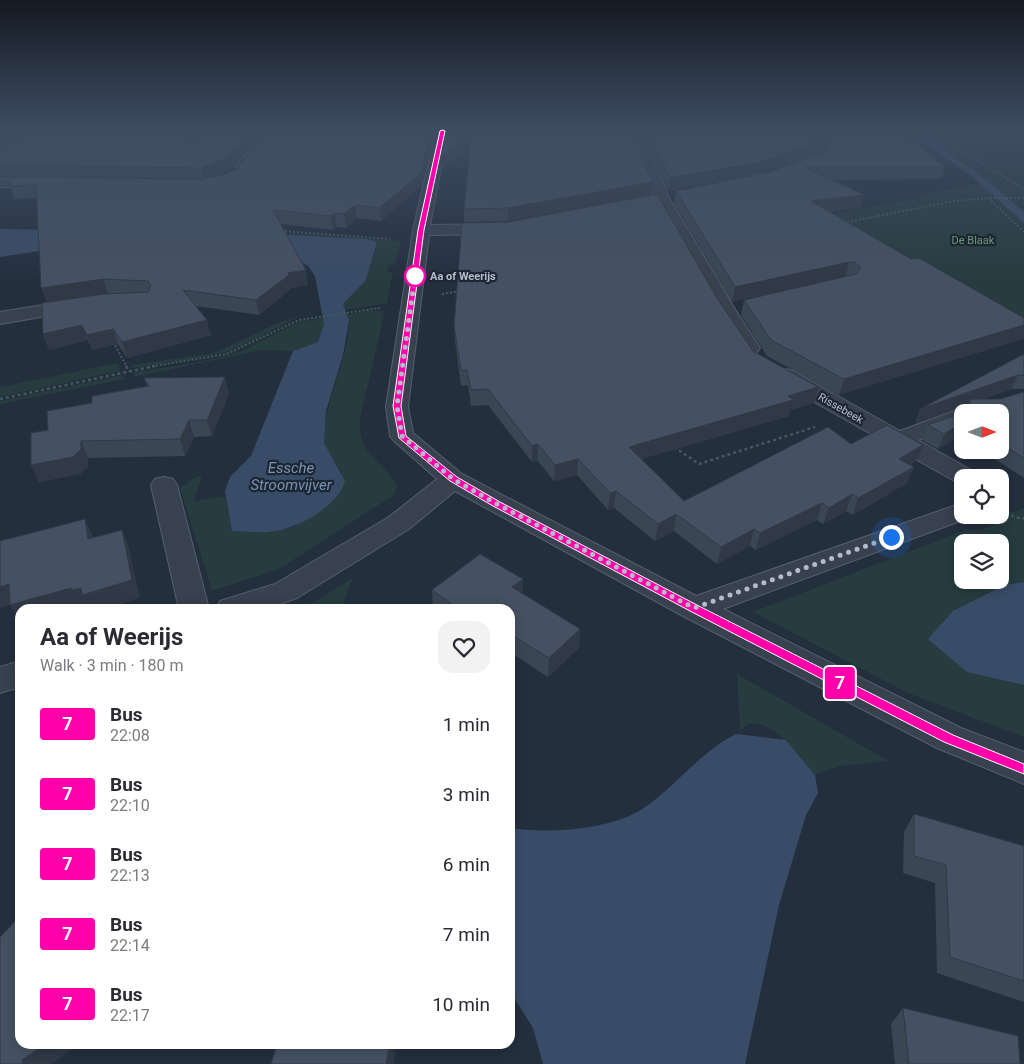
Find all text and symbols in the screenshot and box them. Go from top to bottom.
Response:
park label: De Blaak [952,234,995,247]
marker: Aa of Weerijs [404,265,426,287]
place label: Aa of Weerijs [430,270,496,283]
street label: Rissebeek [816,390,866,427]
north arrow [954,404,1009,459]
map controls [954,404,1009,589]
water label: Essche Stroomvijver [250,459,333,494]
button: locate [954,469,1009,524]
your location [879,525,904,550]
button: layers [954,534,1009,589]
button: heart [438,621,490,673]
text: Aa of Weerijs [40,623,183,651]
text: Walk · 3 min · 180 m [40,656,184,675]
line badge: 7 [824,667,856,699]
text: 7 [835,672,845,693]
text: Bus [110,703,143,726]
text: 7 [62,713,73,734]
text: 1 min [443,713,490,736]
text: 22:08 [110,726,150,745]
text: Bus [110,773,143,796]
text: 7 [62,783,73,804]
text: 3 min [443,783,490,806]
text: 22:10 [110,796,150,815]
text: Bus [110,843,143,866]
text: 7 [62,853,73,874]
text: 6 min [443,853,490,876]
text: 22:13 [110,866,150,885]
text: Bus [110,913,143,936]
text: 7 [62,923,73,944]
text: 7 min [443,923,490,946]
text: 22:14 [110,936,150,955]
text: Bus [110,983,143,1006]
text: 7 [62,993,73,1014]
text: 10 min [432,993,490,1016]
text: 22:17 [110,1006,150,1025]

